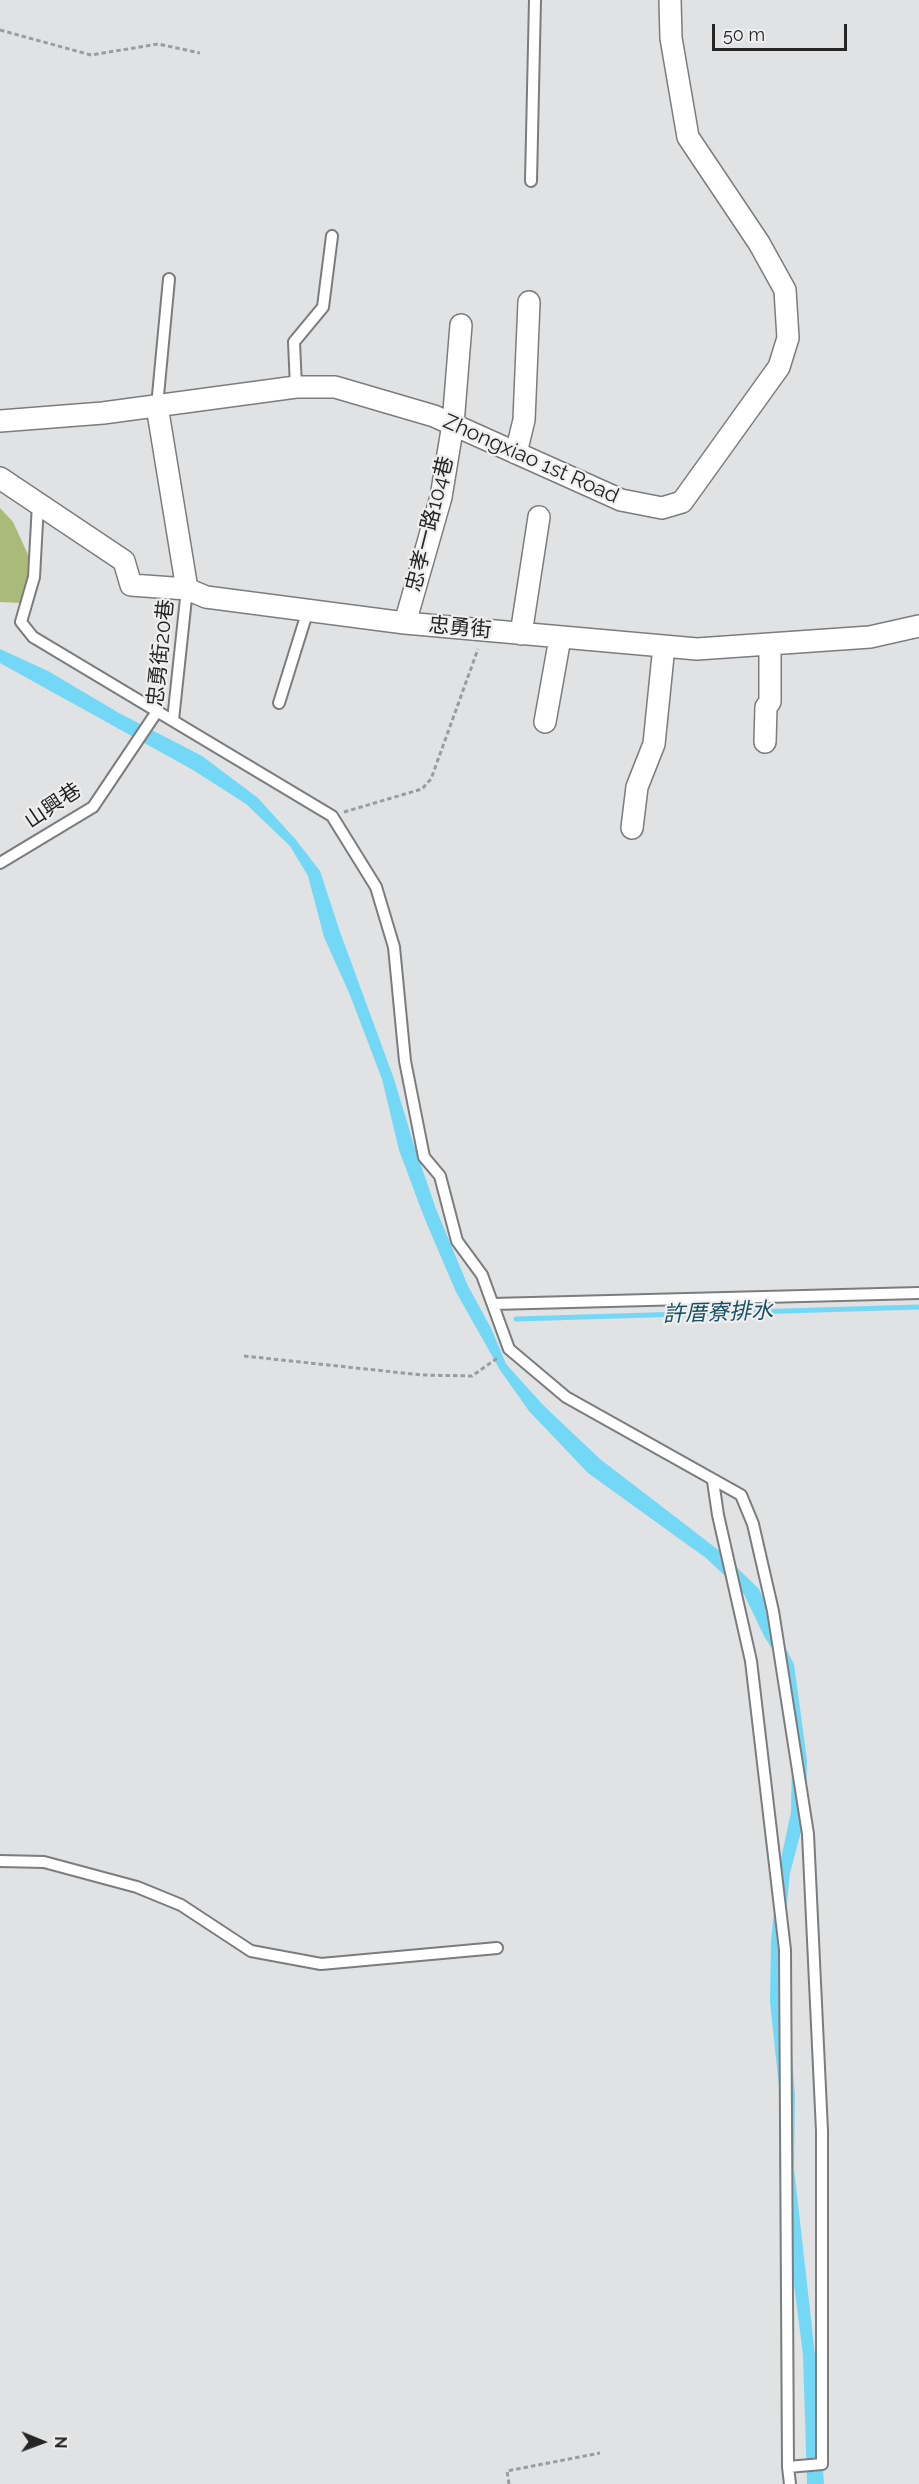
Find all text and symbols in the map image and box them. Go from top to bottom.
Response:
scale bar [715,12,850,50]
text: 50 m [723,24,765,45]
street label: Zhongxiao 1st Road [439,409,623,509]
street label: 忠孝一路104巷 [401,454,459,594]
street label: 忠勇街20巷 [143,598,179,708]
street label: 忠勇街 [428,613,492,643]
street label: 山興巷 [20,778,86,834]
water label: 許厝寮排水 [663,1298,773,1328]
north arrow [12,2412,72,2472]
text: N [51,2436,70,2449]

